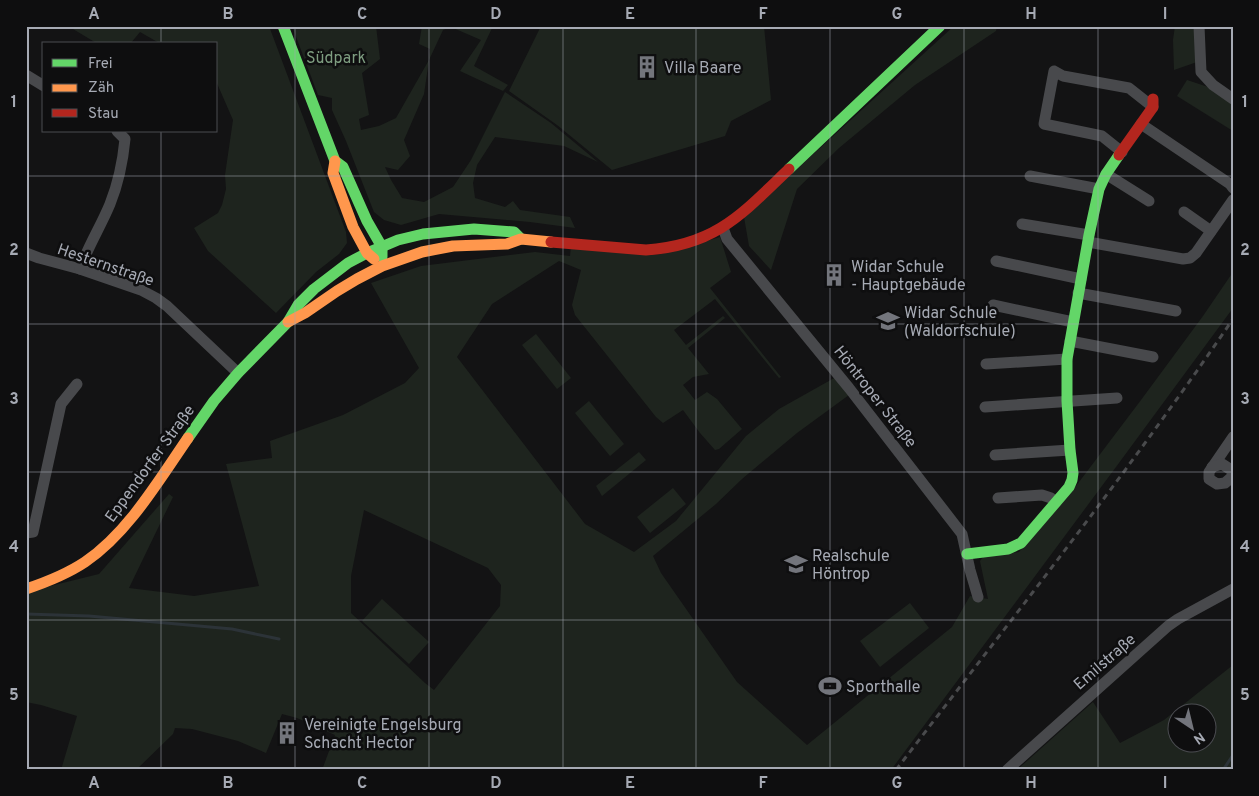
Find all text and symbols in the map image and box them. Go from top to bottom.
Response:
text: A [88,5,100,25]
text: B [222,5,234,25]
text: C [357,5,367,25]
text: D [490,5,502,25]
text: E [625,5,635,25]
text: F [758,5,768,25]
text: G [892,5,902,25]
text: H [1025,5,1037,25]
text: I [1163,5,1167,25]
legend [42,42,218,132]
park label: Südpark [306,49,366,69]
building icon: Villa Baare [634,54,660,80]
text: Frei [88,55,113,74]
place label: Villa Baare [664,59,741,79]
text: Zäh [88,79,114,98]
text: 1 [11,93,17,113]
text: 1 [1242,93,1248,113]
text: Stau [88,105,119,124]
street label: Hesternstraße [54,240,157,292]
text: 2 [9,241,19,261]
text: 2 [1240,241,1250,261]
place label: Widar Schule - Hauptgebäude [851,258,966,296]
building icon: Widar Schule - Hauptgebäude [821,262,847,288]
place label: Widar Schule (Waldorfschule) [904,304,1016,342]
school or university icon: Widar Schule (Waldorfschule) [875,308,901,334]
street label: Höntroper Straße [828,342,920,452]
text: 3 [9,390,19,410]
text: 3 [1240,390,1250,410]
street label: Eppendorfer Straße [101,402,200,527]
text: 4 [9,538,19,558]
text: 4 [1240,538,1250,558]
place label: Realschule Höntrop [812,547,890,585]
school or university icon: Realschule Höntrop [783,551,809,577]
street label: Emilstraße [1070,630,1140,695]
sports icon: Sporthalle [817,673,843,699]
place label: Sporthalle [846,678,920,698]
text: 5 [9,686,19,706]
text: 5 [1240,686,1250,706]
north arrow [1166,704,1216,754]
place label: Vereinigte Engelsburg Schacht Hector [304,716,461,754]
building icon: Vereinigte Engelsburg Schacht Hector [274,720,300,746]
text: N [1190,728,1208,747]
text: A [88,774,100,794]
text: B [222,774,234,794]
text: C [357,774,367,794]
text: D [490,774,502,794]
text: E [625,774,635,794]
text: F [758,774,768,794]
text: G [892,774,902,794]
text: H [1025,774,1037,794]
text: I [1163,774,1167,794]

